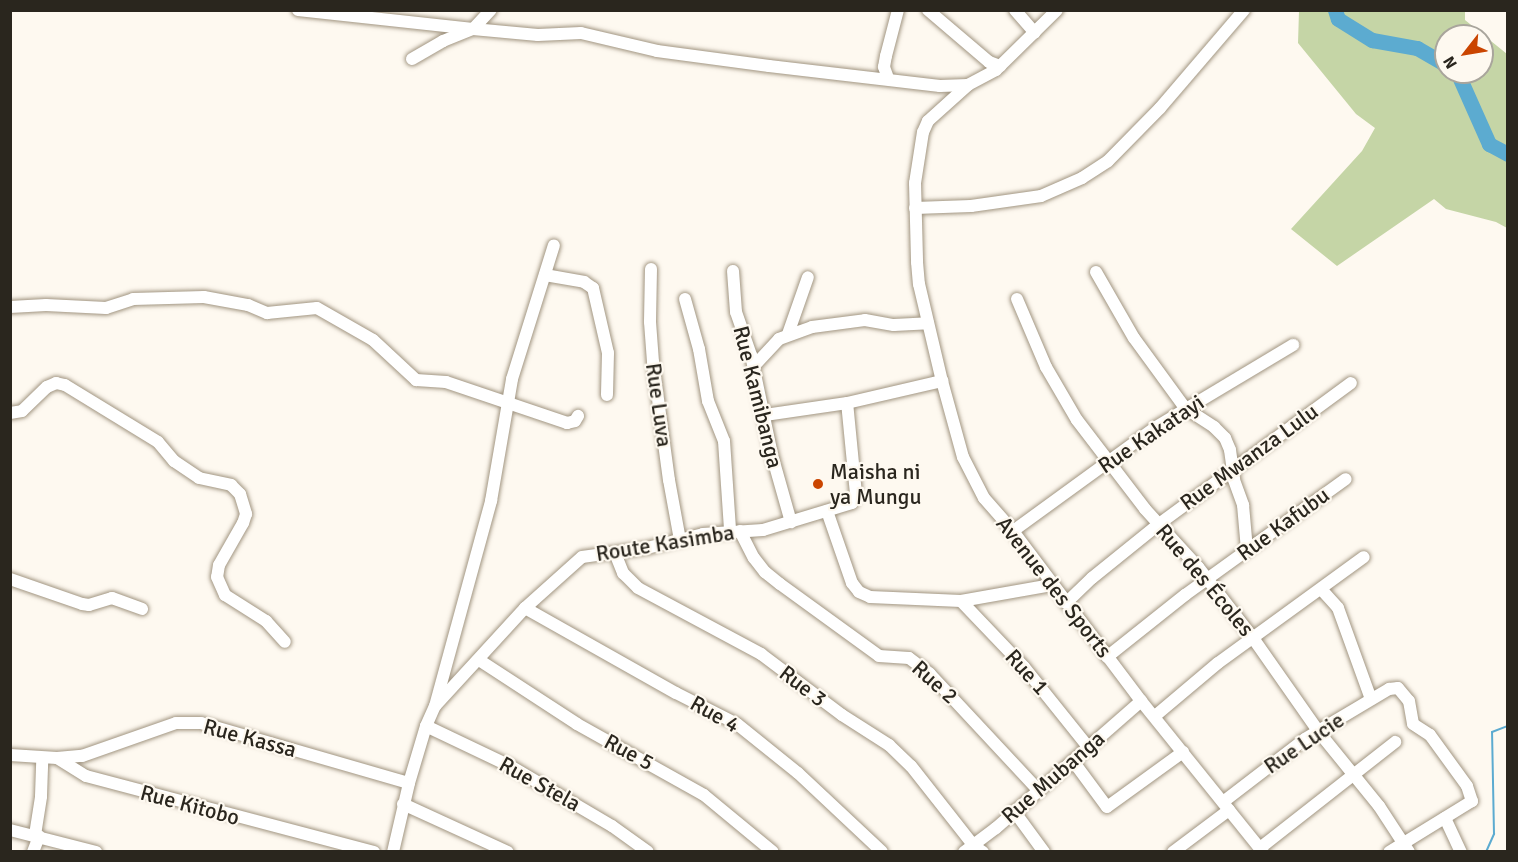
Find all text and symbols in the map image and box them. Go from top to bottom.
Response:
north arrow [1434,24,1494,84]
text: N [1439,52,1462,72]
street label: Rue Kamibanga [728,323,788,471]
street label: Rue Luva [640,361,678,449]
street label: Rue Kakatayi [1093,389,1209,479]
street label: Rue Mwanza Lulu [1175,398,1323,516]
place label: Maisha ni ya Mungu [830,458,921,510]
marker: Maisha ni ya Mungu [811,477,825,491]
street label: Rue Kafubu [1232,482,1334,566]
street label: Avenue des Sports [991,511,1117,663]
street label: Rue des Écoles [1150,518,1260,642]
street label: Route Kasimba [594,519,736,567]
street label: Rue 1 [1000,644,1054,700]
street label: Rue 2 [907,655,963,709]
street label: Rue 3 [774,660,832,712]
street label: Rue 4 [686,690,744,738]
street label: Rue Lucie [1259,707,1349,779]
street label: Rue Kassa [201,713,299,763]
street label: Rue Mubanga [996,725,1110,829]
street label: Rue 5 [600,728,658,776]
street label: Rue Stela [495,751,585,817]
street label: Rue Kitobo [138,779,242,831]

